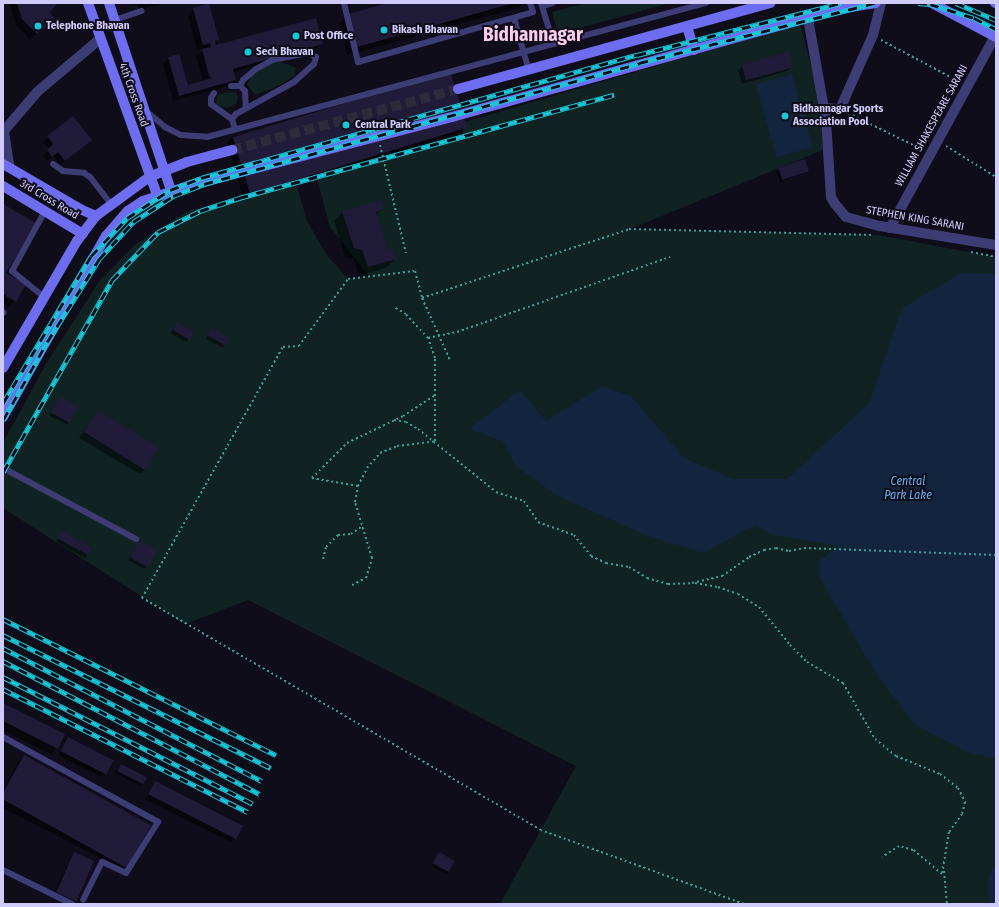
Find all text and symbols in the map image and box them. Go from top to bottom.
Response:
place label: Telephone Bhavan [46,19,130,33]
marker: Telephone Bhavan [33,21,43,31]
place label: Bikash Bhavan [392,23,458,37]
district label: Bidhannagar [483,24,583,46]
marker: Bikash Bhavan [379,25,389,35]
place label: Post Office [304,29,353,43]
marker: Post Office [291,31,301,41]
place label: Sech Bhavan [256,45,314,59]
marker: Sech Bhavan [243,47,253,57]
street label: 4th Cross Road [115,61,151,129]
street label: WILLIAM SHAKESPEARE SARANI [893,63,971,189]
place label: Bidhannagar Sports Association Pool [793,103,883,129]
marker: Bidhannagar Sports Association Pool [780,111,790,121]
place label: Central Park [355,118,411,132]
marker: Central Park [340,119,352,131]
street label: 3rd Cross Road [17,177,81,223]
street label: STEPHEN KING SARANI [865,204,965,234]
water label: Central Park Lake [884,475,932,503]

